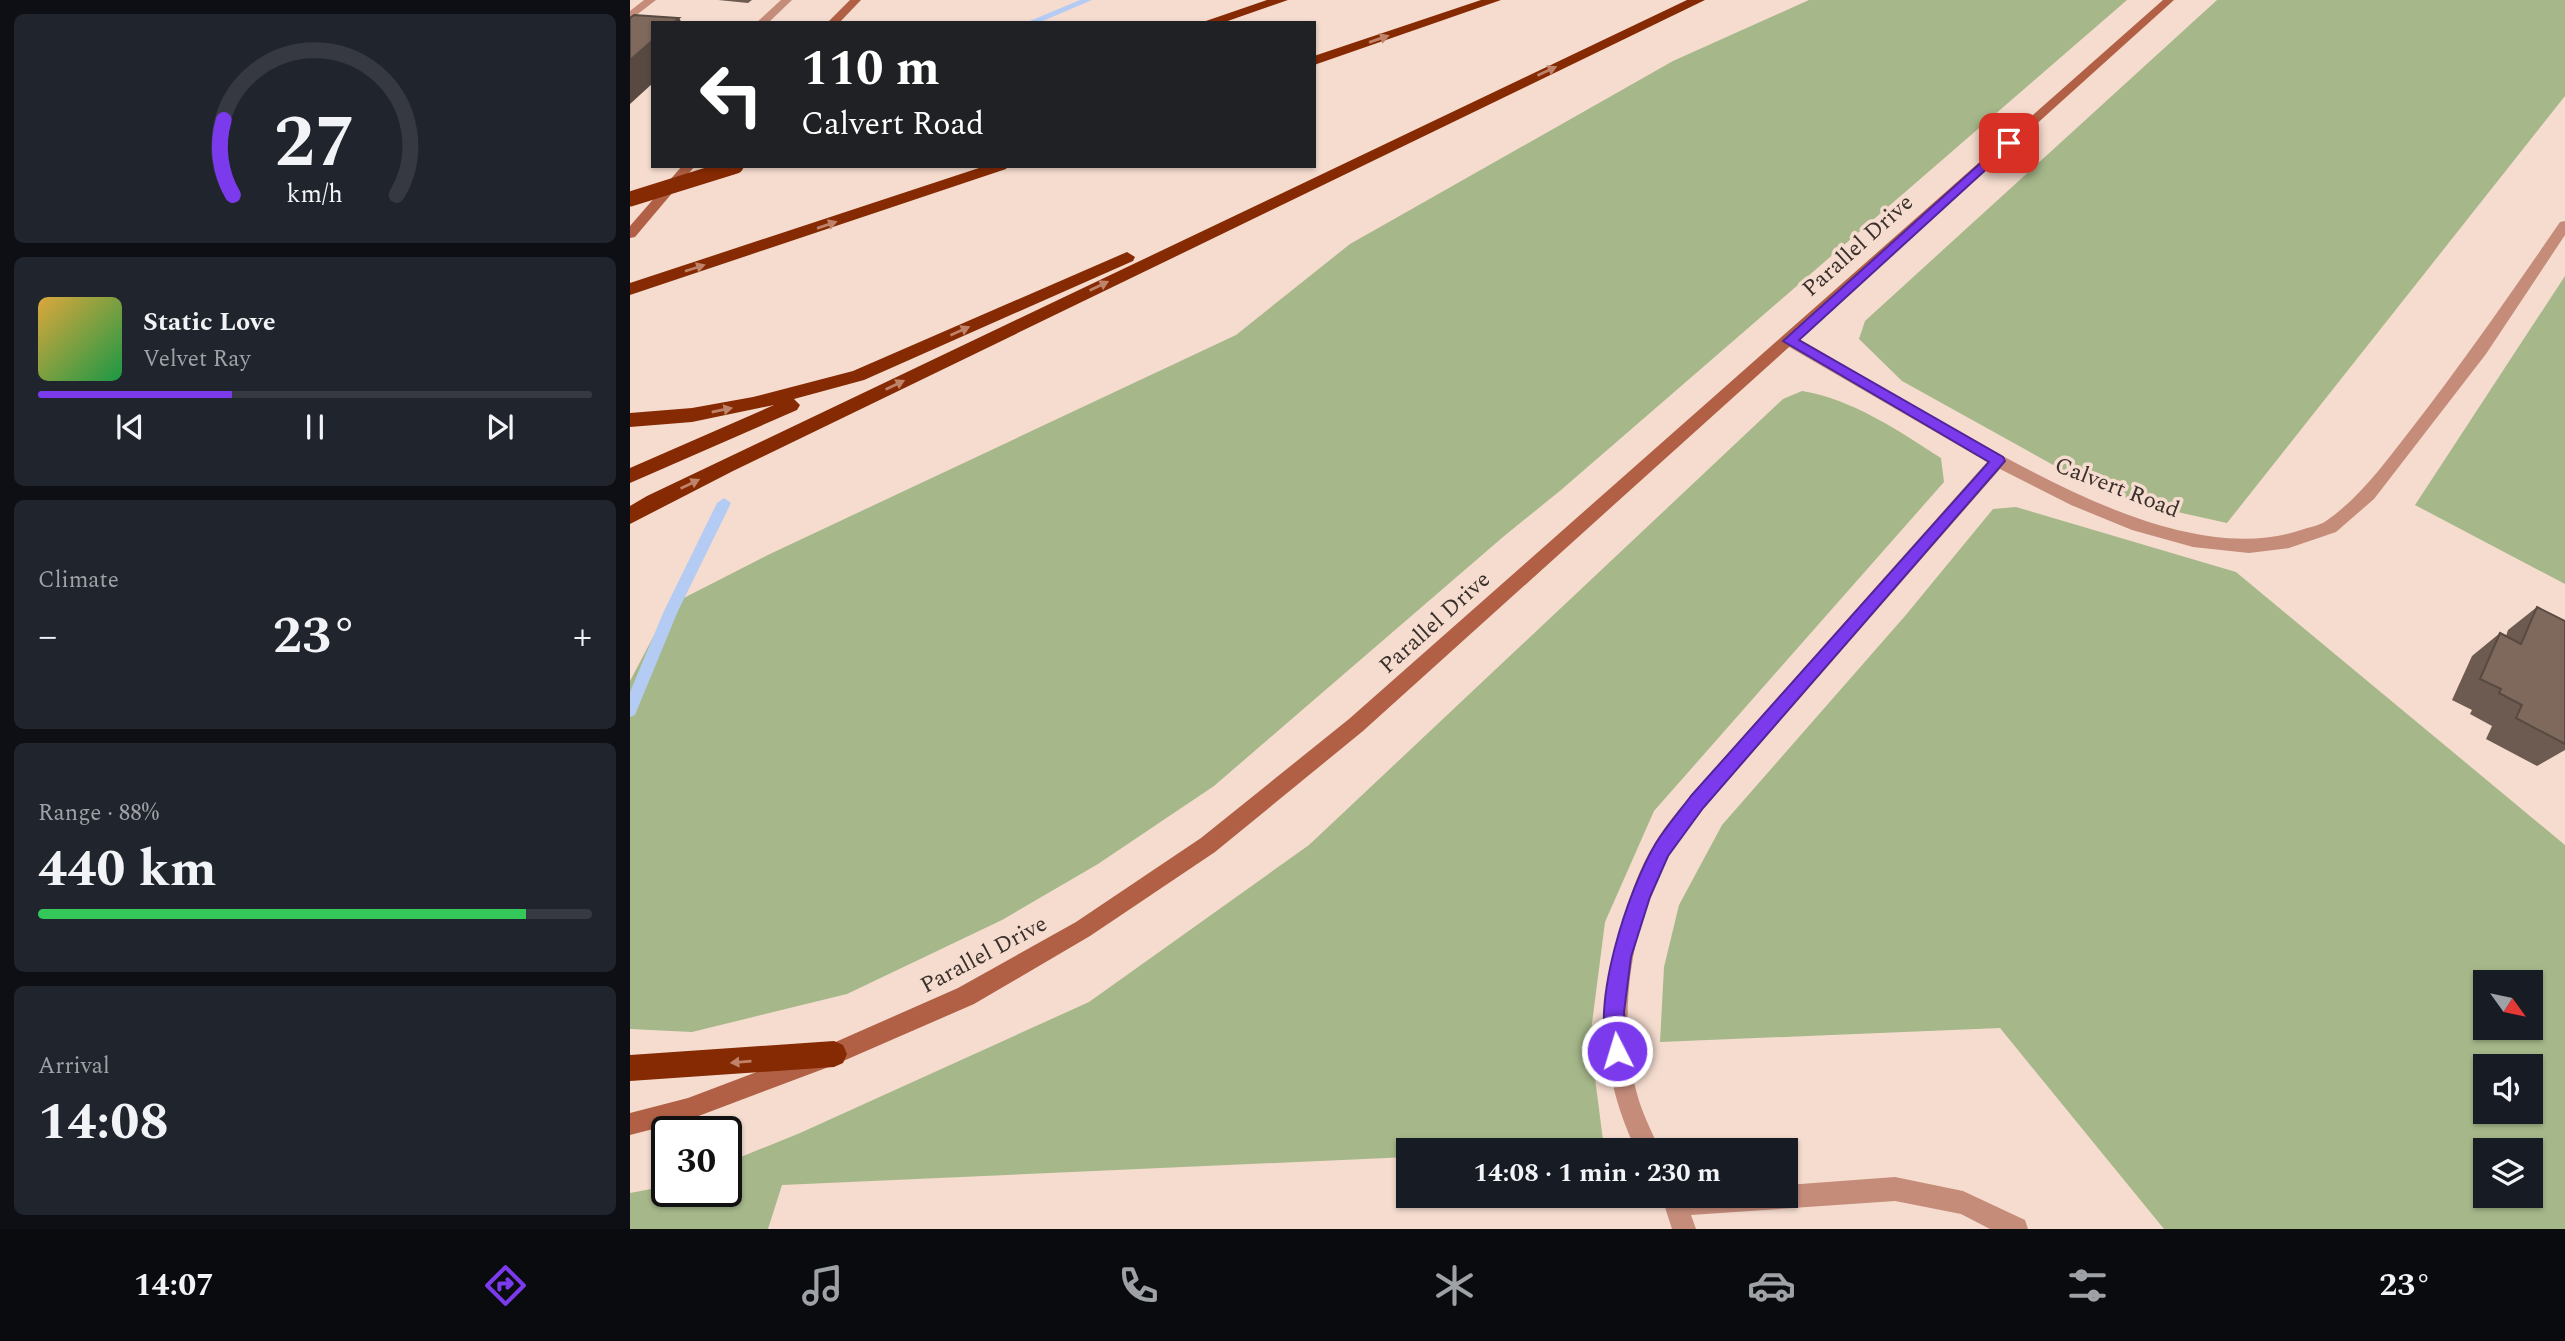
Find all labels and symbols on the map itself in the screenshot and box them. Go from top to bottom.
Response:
one-way arrow [1369,33,1390,44]
one-way arrow [1537,65,1557,77]
pin [1979,113,2039,173]
street label: Parallel Drive [1794,186,1922,306]
one-way arrow [817,219,838,230]
one-way arrow [685,263,706,273]
one-way arrow [1089,280,1109,291]
one-way arrow [950,325,971,336]
one-way arrow [885,379,905,390]
one-way arrow [711,404,733,415]
street label: Calvert Road [2049,448,2185,528]
one-way arrow [680,478,700,489]
street label: Parallel Drive [1371,563,1499,683]
street label: Parallel Drive [914,907,1054,1003]
north arrow [2473,970,2543,1040]
position arrow [1580,1014,1654,1088]
one-way arrow [730,1057,752,1068]
speed limit sign: 30 [651,1116,742,1207]

